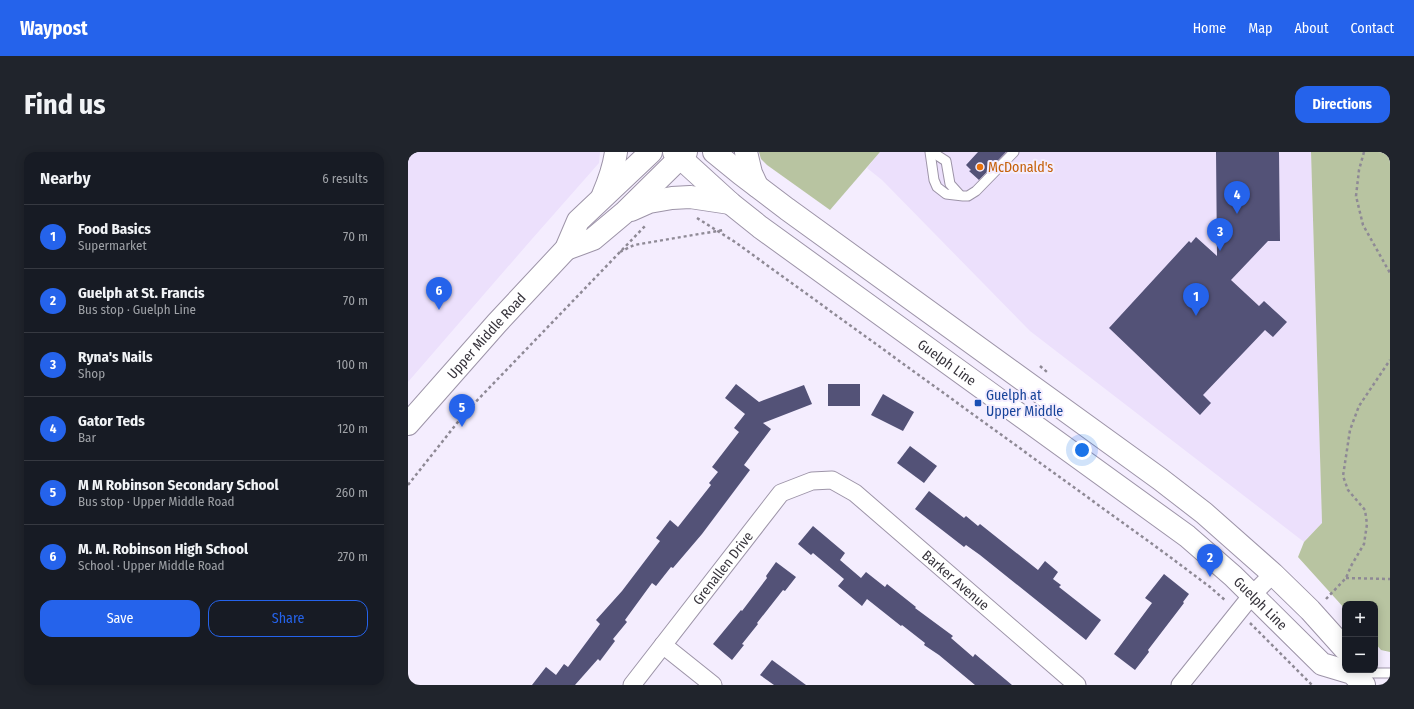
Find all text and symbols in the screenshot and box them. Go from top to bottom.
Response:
text: Waypost [20,17,88,40]
text: Home [1193,20,1226,37]
text: Map [1248,20,1272,37]
text: About [1294,20,1329,37]
text: Contact [1351,20,1394,37]
button: Directions [1295,86,1390,123]
text: Find us [24,88,106,121]
place label: McDonald's [988,159,1053,176]
marker: McDonald's [975,162,985,172]
text: Nearby [40,168,91,189]
text: 6 results [322,171,368,186]
pin: 4 [1224,181,1250,214]
pin: 3 [1207,218,1233,251]
text: Food Basics [78,220,151,238]
text: 1 [50,229,56,244]
text: 70 m [343,229,368,244]
text: Supermarket [78,238,147,253]
pin: 6 [426,277,452,310]
pin: 1 [1183,283,1209,316]
text: Guelph at St. Francis [78,284,205,302]
street label: Upper Middle Road [443,289,529,382]
text: 2 [50,293,56,308]
text: 70 m [343,293,368,308]
text: Bus stop · Guelph Line [78,302,196,317]
street label: Guelph Line [914,335,980,389]
text: Ryna's Nails [78,348,153,366]
text: 3 [50,357,56,372]
text: 100 m [336,357,368,372]
text: Shop [78,366,105,381]
place label: Guelph at Upper Middle [986,387,1063,420]
pin: 5 [449,394,475,427]
marker: Guelph at Upper Middle [973,398,983,408]
text: Gator Teds [78,412,145,430]
text: 4 [50,421,56,436]
text: 120 m [337,421,368,436]
text: Bar [78,430,96,445]
your location [1072,440,1092,460]
text: M M Robinson Secondary School [78,476,279,494]
text: 5 [50,485,56,500]
text: 260 m [336,485,368,500]
text: Bus stop · Upper Middle Road [78,494,234,509]
street label: Grenallen Drive [689,528,757,608]
text: M. M. Robinson High School [78,540,248,558]
pin: 2 [1197,544,1223,577]
street label: Barker Avenue [919,547,993,614]
text: 6 [50,549,56,564]
text: 270 m [337,549,368,564]
text: School · Upper Middle Road [78,558,225,573]
street label: Guelph Line [1230,573,1291,633]
button: Save [40,600,200,637]
button: Share [208,600,368,637]
map controls [1342,601,1378,673]
button: + [1342,601,1378,637]
button: − [1342,637,1378,673]

